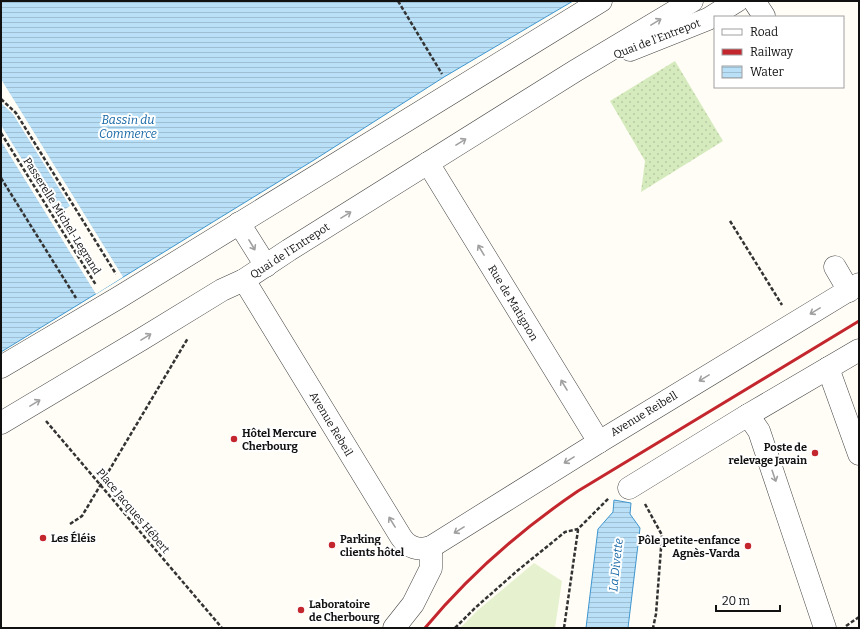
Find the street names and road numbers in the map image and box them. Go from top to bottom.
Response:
street label: Quai de l'Entrepot [612,16,702,62]
street label: Passerelle Michel-Legrand [21,155,104,277]
street label: Quai de l'Entrepot [248,221,332,281]
street label: Rue de Matignon [485,263,541,343]
street label: Avenue Rebeil [307,389,355,459]
street label: Avenue Reibell [608,389,680,439]
street label: Place Jacques Hébert [94,466,172,556]

